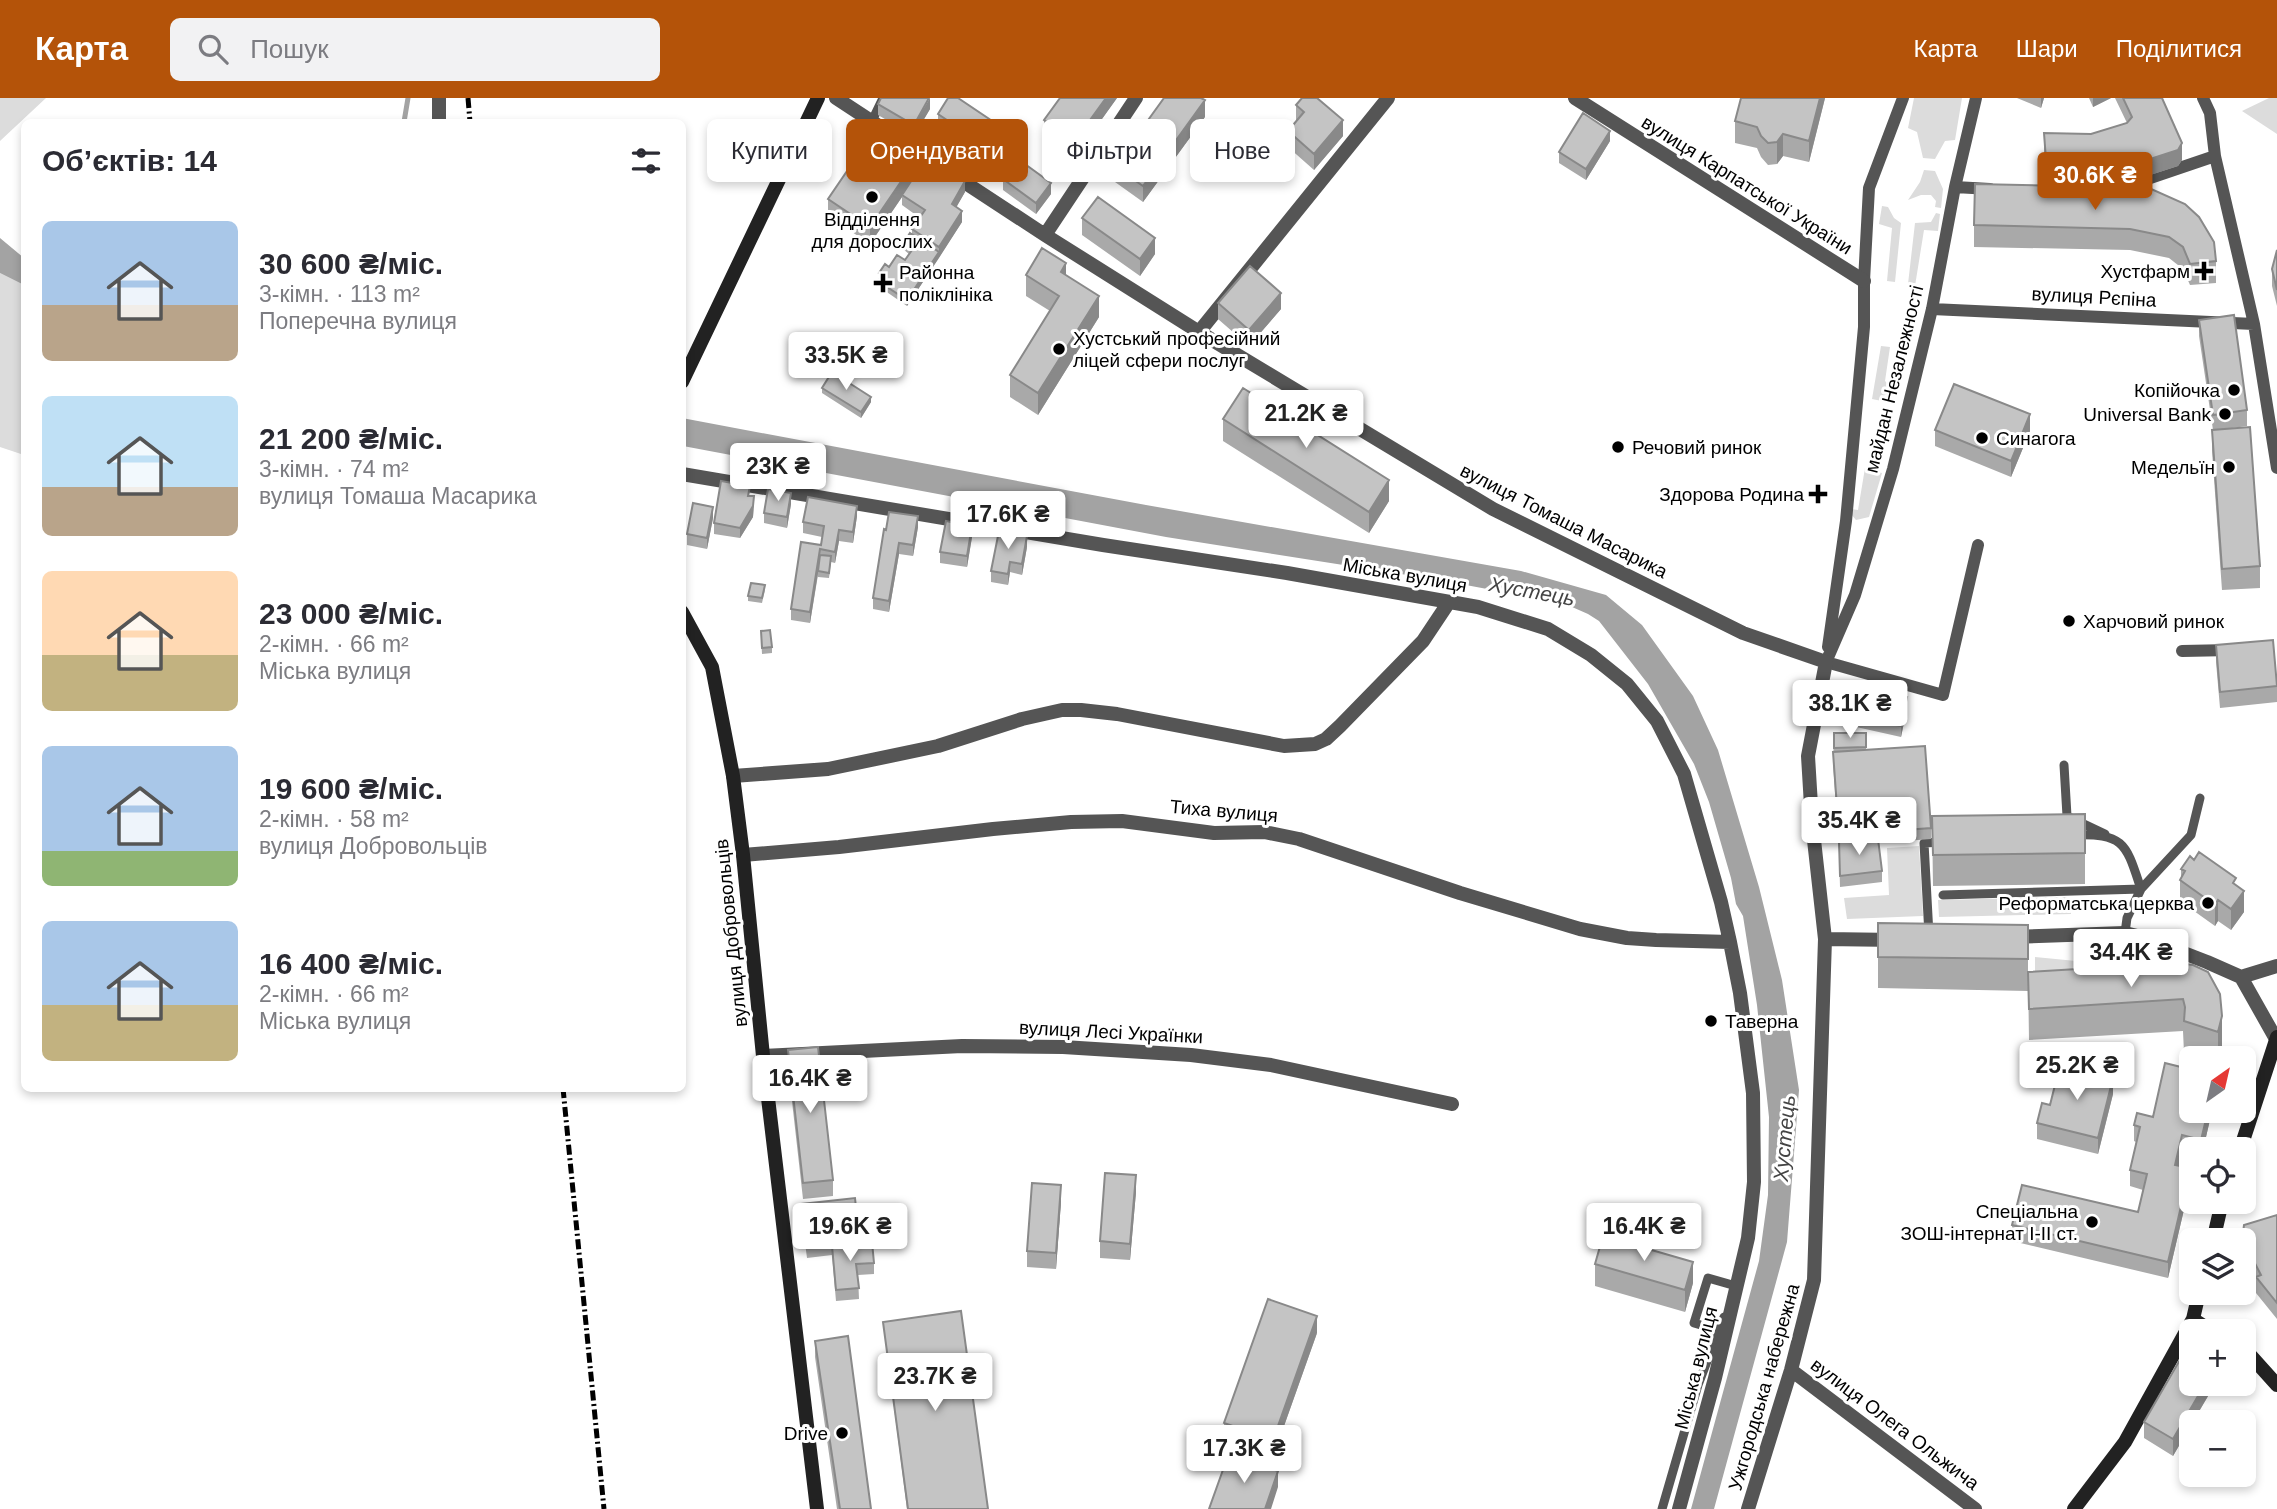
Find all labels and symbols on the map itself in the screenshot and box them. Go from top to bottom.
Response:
street label: вулиця Карпатської України [1638,111,1856,259]
pin: 30.6K ₴ [2030,152,2160,212]
marker: Відділення для дорослих [864,189,880,205]
place label: Відділення для дорослих [811,209,933,252]
place label: Хустфарм [2100,261,2190,282]
place label: Районна поліклініка [899,262,993,305]
marker: Хустфарм [2196,263,2212,279]
marker: Районна поліклініка [873,273,893,293]
street label: майдан Незалежності [1861,283,1927,475]
street label: вулиця Рєпіна [2031,283,2157,311]
place label: Хустський професійний ліцей сфери послуг [1073,328,1280,371]
pin: 33.5K ₴ [781,332,911,392]
marker: Хустський професійний ліцей сфери послуг [1051,341,1067,357]
place label: Копійочка [2134,380,2220,401]
marker: Копійочка [2226,382,2242,398]
pin: 21.2K ₴ [1241,390,1371,450]
place label: Universal Bank [2083,404,2211,425]
marker: Universal Bank [2217,406,2233,422]
place label: Синагога [1996,428,2076,449]
marker: Синагога [1974,430,1990,446]
place label: Речовий ринок [1632,437,1762,458]
marker: Речовий ринок [1610,439,1626,455]
pin: 23K ₴ [729,444,827,503]
place label: Медельїн [2131,457,2215,478]
marker: Медельїн [2221,459,2237,475]
street label: вулиця Томаша Масарика [1457,460,1671,583]
place label: Здорова Родина [1659,484,1804,505]
marker: Здорова Родина [1810,486,1826,502]
pin: 17.6K ₴ [943,491,1073,551]
street label: Міська вулиця [1341,554,1469,596]
water label: Хустець [1486,572,1577,610]
place label: Харчовий ринок [2083,611,2225,632]
marker: Харчовий ринок [2061,613,2077,629]
pin: 38.1K ₴ [1785,680,1915,740]
street label: Тиха вулиця [1169,796,1279,826]
pin: 35.4K ₴ [1794,798,1924,857]
street label: вулиця Добровольців [711,838,751,1028]
place label: Реформатська церква [1999,893,2194,914]
marker: Реформатська церква [2200,895,2216,911]
pin: 34.4K ₴ [2066,930,2196,989]
place label: Таверна [1725,1011,1799,1032]
marker: Таверна [1703,1013,1719,1029]
street label: вулиця Лесі Українки [1018,1017,1204,1047]
pin: 25.2K ₴ [2012,1042,2142,1102]
north arrow [2179,1046,2256,1124]
pin: 16.4K ₴ [745,1056,875,1115]
water label: Хустець [1769,1094,1799,1183]
place label: Спеціальна ЗОШ-інтернат І-ІІ ст. [1900,1201,2078,1244]
pin: 19.6K ₴ [785,1204,915,1263]
pin: 16.4K ₴ [1579,1204,1709,1263]
marker: Спеціальна ЗОШ-інтернат І-ІІ ст. [2084,1214,2100,1230]
street label: Ужгородська набережна [1724,1281,1804,1493]
street label: Міська вулиця [1671,1304,1721,1432]
pin: 23.7K ₴ [870,1354,1000,1413]
street label: вулиця Олега Ольжича [1807,1354,1983,1494]
place label: Drive [784,1423,828,1444]
marker: Drive [834,1425,850,1441]
pin: 17.3K ₴ [1179,1426,1309,1485]

